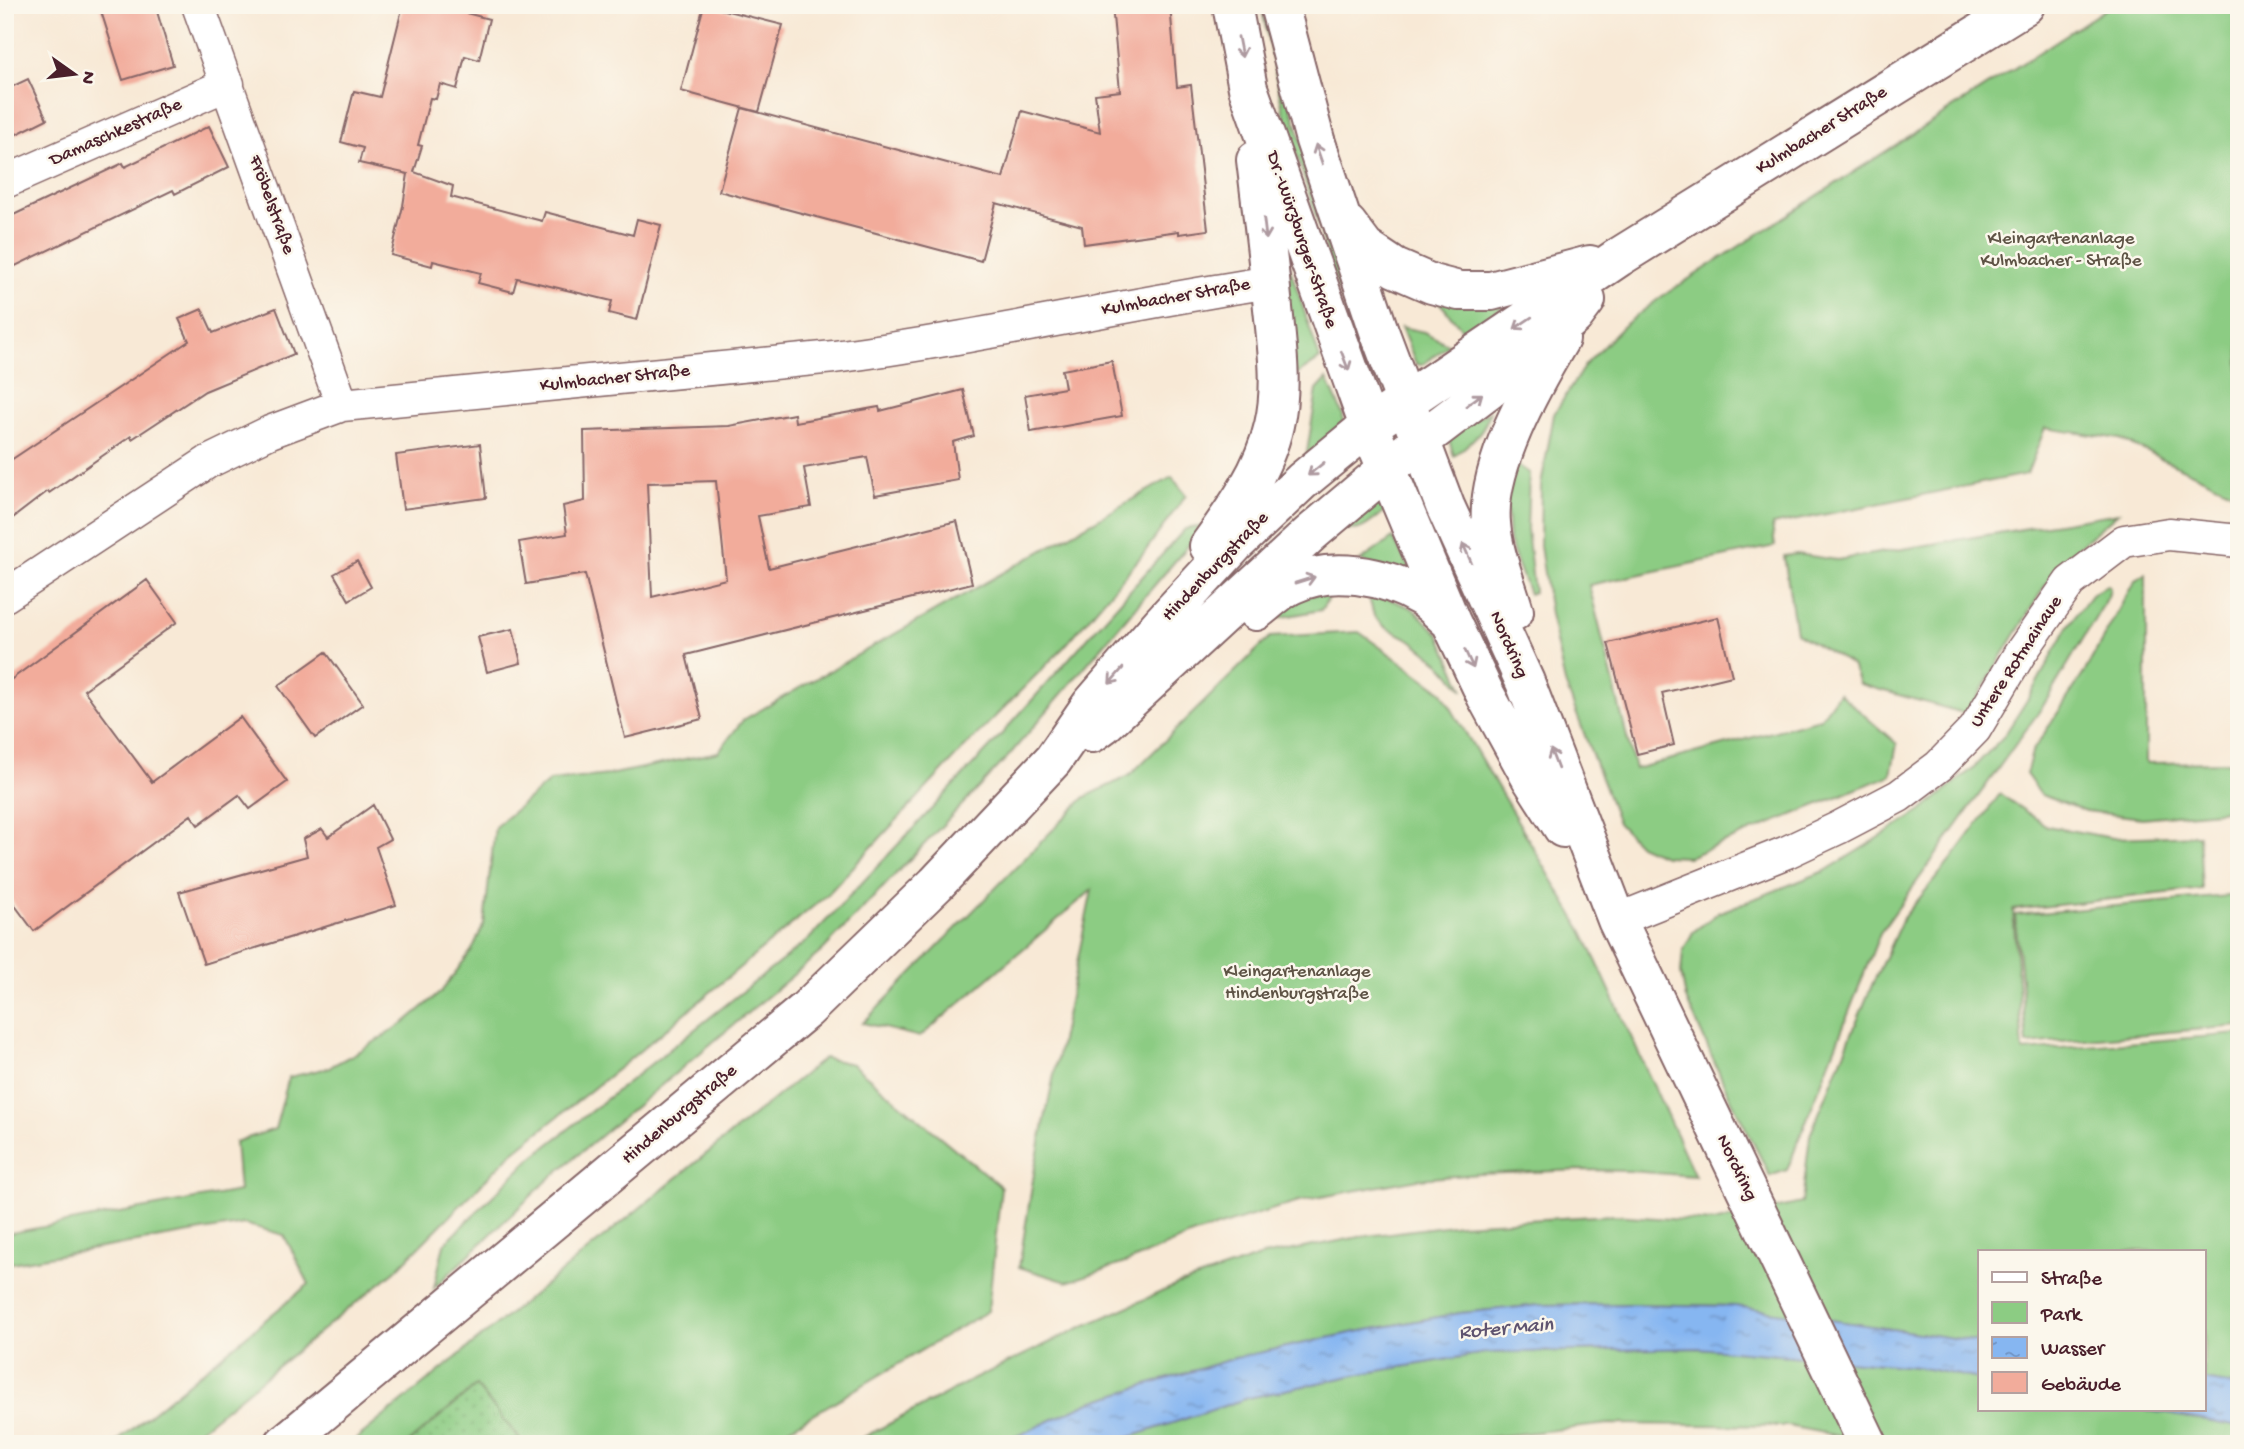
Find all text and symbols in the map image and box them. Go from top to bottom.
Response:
one-way arrow [1234,35,1247,58]
north arrow [38,38,108,108]
text: N [74,68,100,86]
street label: Kulmbacher Straße [1752,81,1892,181]
street label: Damaschkestraße [44,93,186,173]
one-way arrow [1312,143,1324,165]
street label: Dr.-Würzburger-Straße [1259,147,1342,332]
street label: Fröbelstraße [242,151,300,258]
one-way arrow [1258,217,1271,240]
park label: Kleingartenanlage Kulmbacher - Straße [1981,228,2142,273]
street label: Kulmbacher Straße [1100,274,1252,322]
one-way arrow [1513,316,1533,330]
one-way arrow [1339,349,1352,371]
street label: Kulmbacher Straße [539,360,691,398]
one-way arrow [1465,392,1483,407]
one-way arrow [1307,461,1325,477]
street label: Hindenburgstraße [1158,507,1274,627]
one-way arrow [1460,543,1473,564]
one-way arrow [1294,573,1316,586]
street label: Untere Rotmainaue [1966,592,2068,732]
street label: Nordring [1483,608,1533,682]
one-way arrow [1462,648,1476,669]
one-way arrow [1108,667,1124,685]
one-way arrow [1546,748,1559,770]
park label: Kleingartenanlage Hindenburgstraße [1223,961,1371,1006]
street label: Hindenburgstraße [618,1060,743,1170]
street label: Nordring [1710,1131,1762,1205]
legend [1978,1250,2206,1410]
text: Straße [2041,1268,2103,1293]
text: Park [2040,1304,2084,1329]
water label: Roter Main [1458,1313,1555,1347]
text: Wasser [2041,1338,2106,1363]
text: Gebäude [2041,1374,2122,1399]

